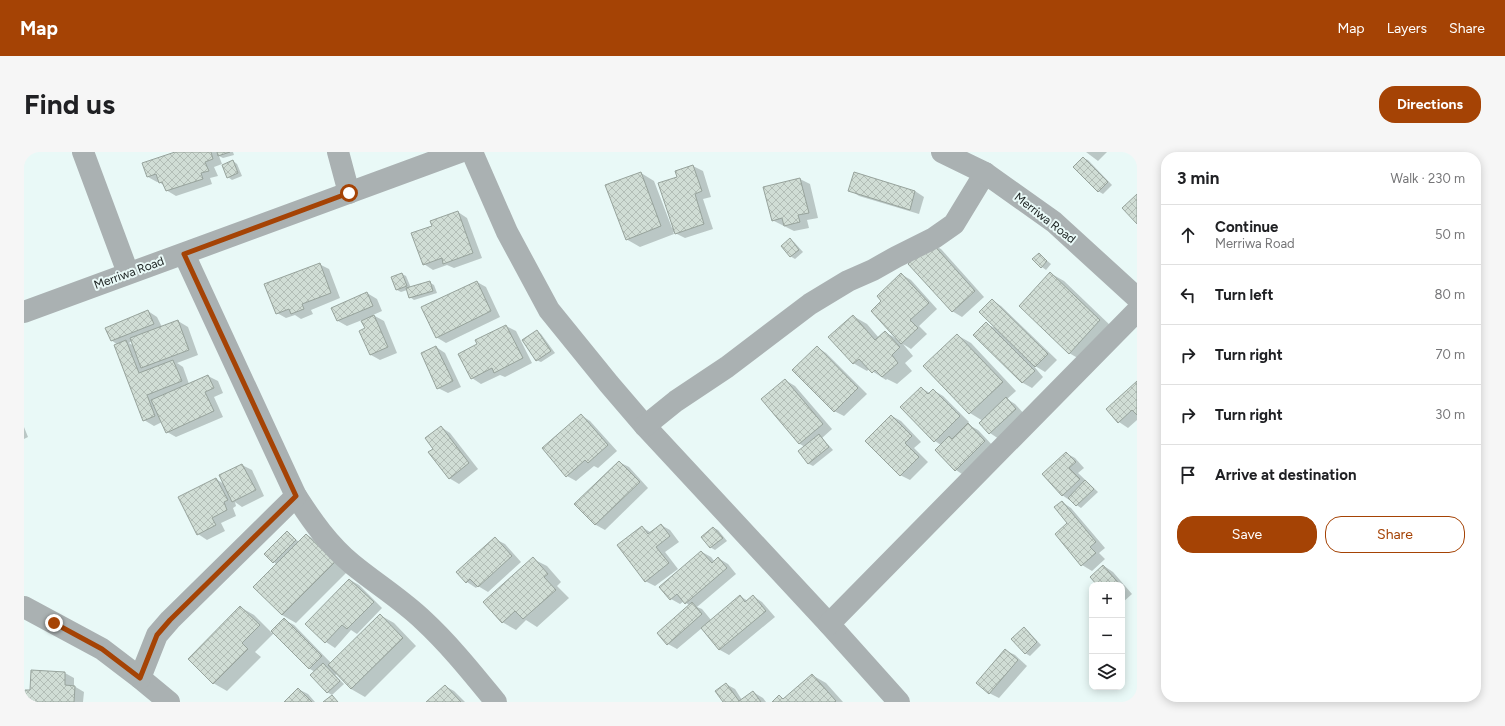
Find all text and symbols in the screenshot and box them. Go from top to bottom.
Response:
text: Map [20,17,58,40]
text: Map [1337,20,1365,37]
text: Layers [1387,20,1427,37]
text: Share [1449,20,1485,37]
button: Directions [1379,86,1481,123]
text: Find us [24,87,115,121]
text: 3 min [1177,168,1219,188]
text: Walk · 230 m [1391,171,1465,186]
route start [340,184,358,202]
street label: Merriwa Road [1012,190,1078,246]
text: Continue [1215,218,1278,236]
icon: ahead [1177,224,1199,246]
text: 50 m [1435,227,1465,242]
text: Merriwa Road [1215,236,1295,251]
street label: Merriwa Road [92,254,166,292]
icon: left [1177,284,1199,306]
text: Turn left [1215,286,1273,304]
text: 80 m [1434,287,1465,302]
icon: right [1177,344,1199,366]
text: Turn right [1215,346,1283,364]
text: 70 m [1435,347,1465,362]
icon: right [1177,404,1199,426]
text: Turn right [1215,406,1283,424]
text: 30 m [1435,407,1465,422]
icon: arrive [1177,464,1199,486]
text: Arrive at destination [1215,466,1356,484]
button: Save [1177,516,1317,553]
button: Share [1325,516,1465,553]
map controls [1089,582,1125,690]
button: + [1089,582,1125,618]
route end [45,614,63,632]
button: − [1089,618,1125,654]
button: layers [1089,654,1125,690]

